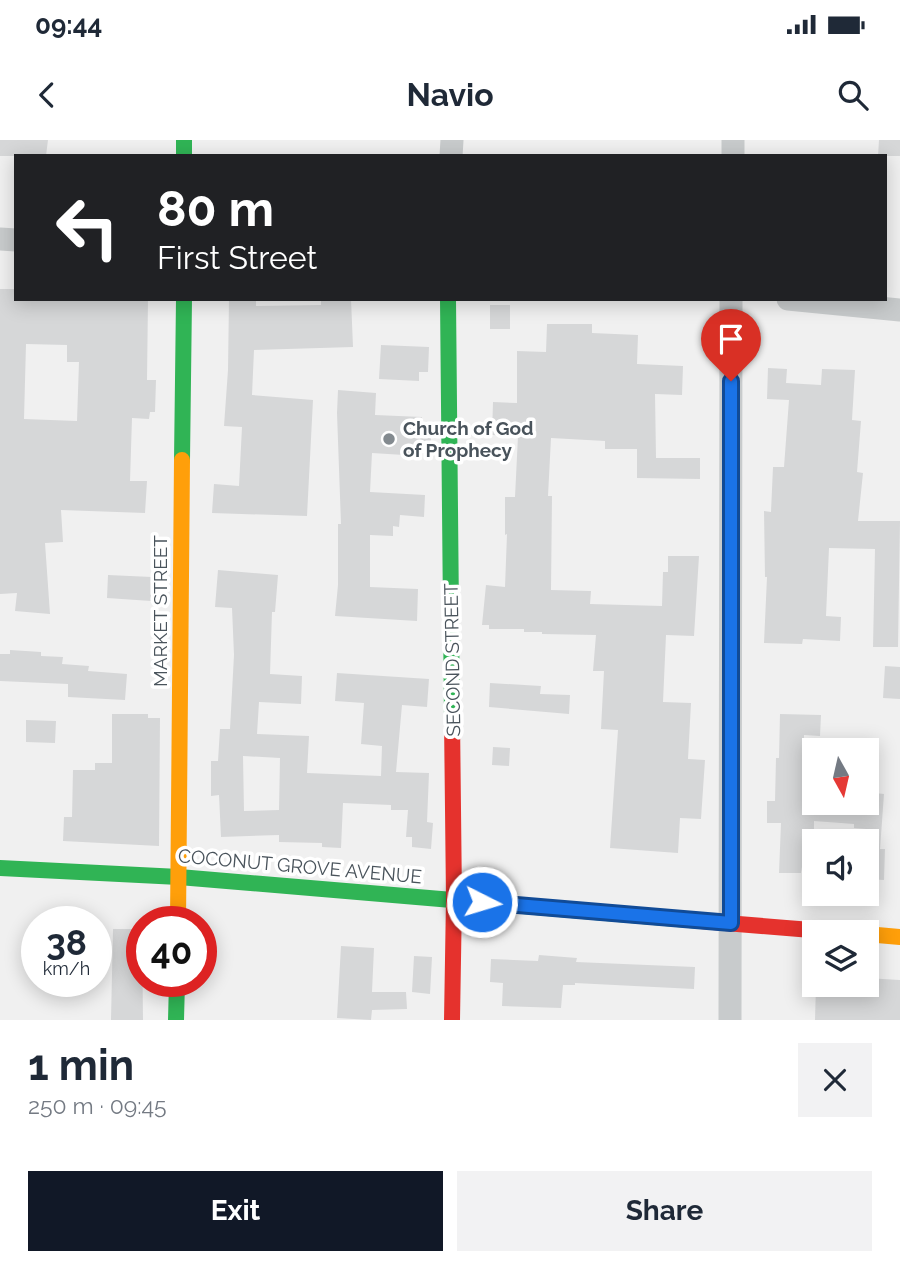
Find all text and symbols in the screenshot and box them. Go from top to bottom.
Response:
text: 09:44 [35,10,102,40]
icon: back [28,76,66,114]
text: Navio [406,76,494,113]
icon: search [834,76,872,114]
text: 80 m [157,180,274,237]
icon: left [42,182,133,273]
text: First Street [157,239,317,276]
pin [701,309,761,381]
icon: arrive [712,320,750,358]
place label: Church of God of Prophecy [403,417,533,461]
marker: Church of God of Prophecy [381,431,397,447]
street label: MARKET STREET [149,535,171,687]
street label: SECOND STREET [440,583,464,737]
north arrow [802,738,878,816]
map controls [802,738,879,997]
button: sound [802,829,879,906]
street label: COCONUT GROVE AVENUE [177,844,423,888]
position arrow [445,865,519,939]
speed limit sign: 40 [126,906,217,997]
button: layers [802,920,879,997]
text: 38 [46,922,87,963]
text: km/h [43,958,90,979]
text: 1 min [28,1041,134,1090]
button: close [798,1043,872,1117]
text: 250 m · 09:45 [28,1092,167,1119]
button: Exit [28,1171,443,1251]
button: Share [457,1171,872,1251]

